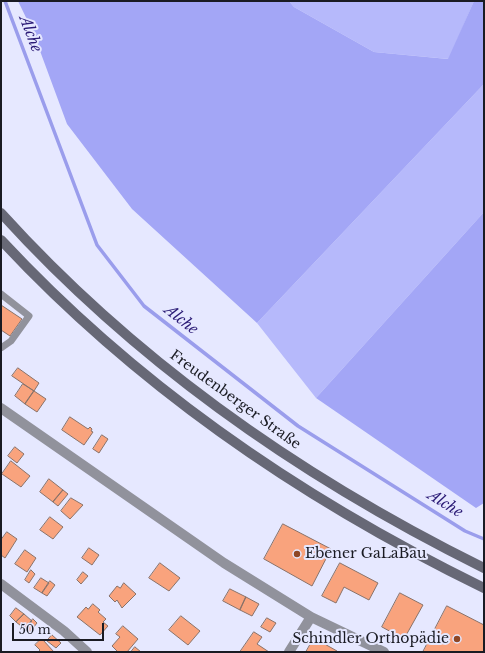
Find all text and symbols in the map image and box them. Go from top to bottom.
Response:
water label: Alche [15,13,45,55]
water label: Alche [161,301,201,339]
street label: Freudenberger Straße [166,347,304,453]
water label: Alche [424,486,466,522]
place label: Ebener GaLaBau [305,546,426,562]
marker: Ebener GaLaBau [292,549,302,559]
scale bar [14,615,106,641]
text: 50 m [19,622,51,637]
place label: Schindler Orthopädie [292,631,449,647]
marker: Schindler Orthopädie [452,634,462,644]

